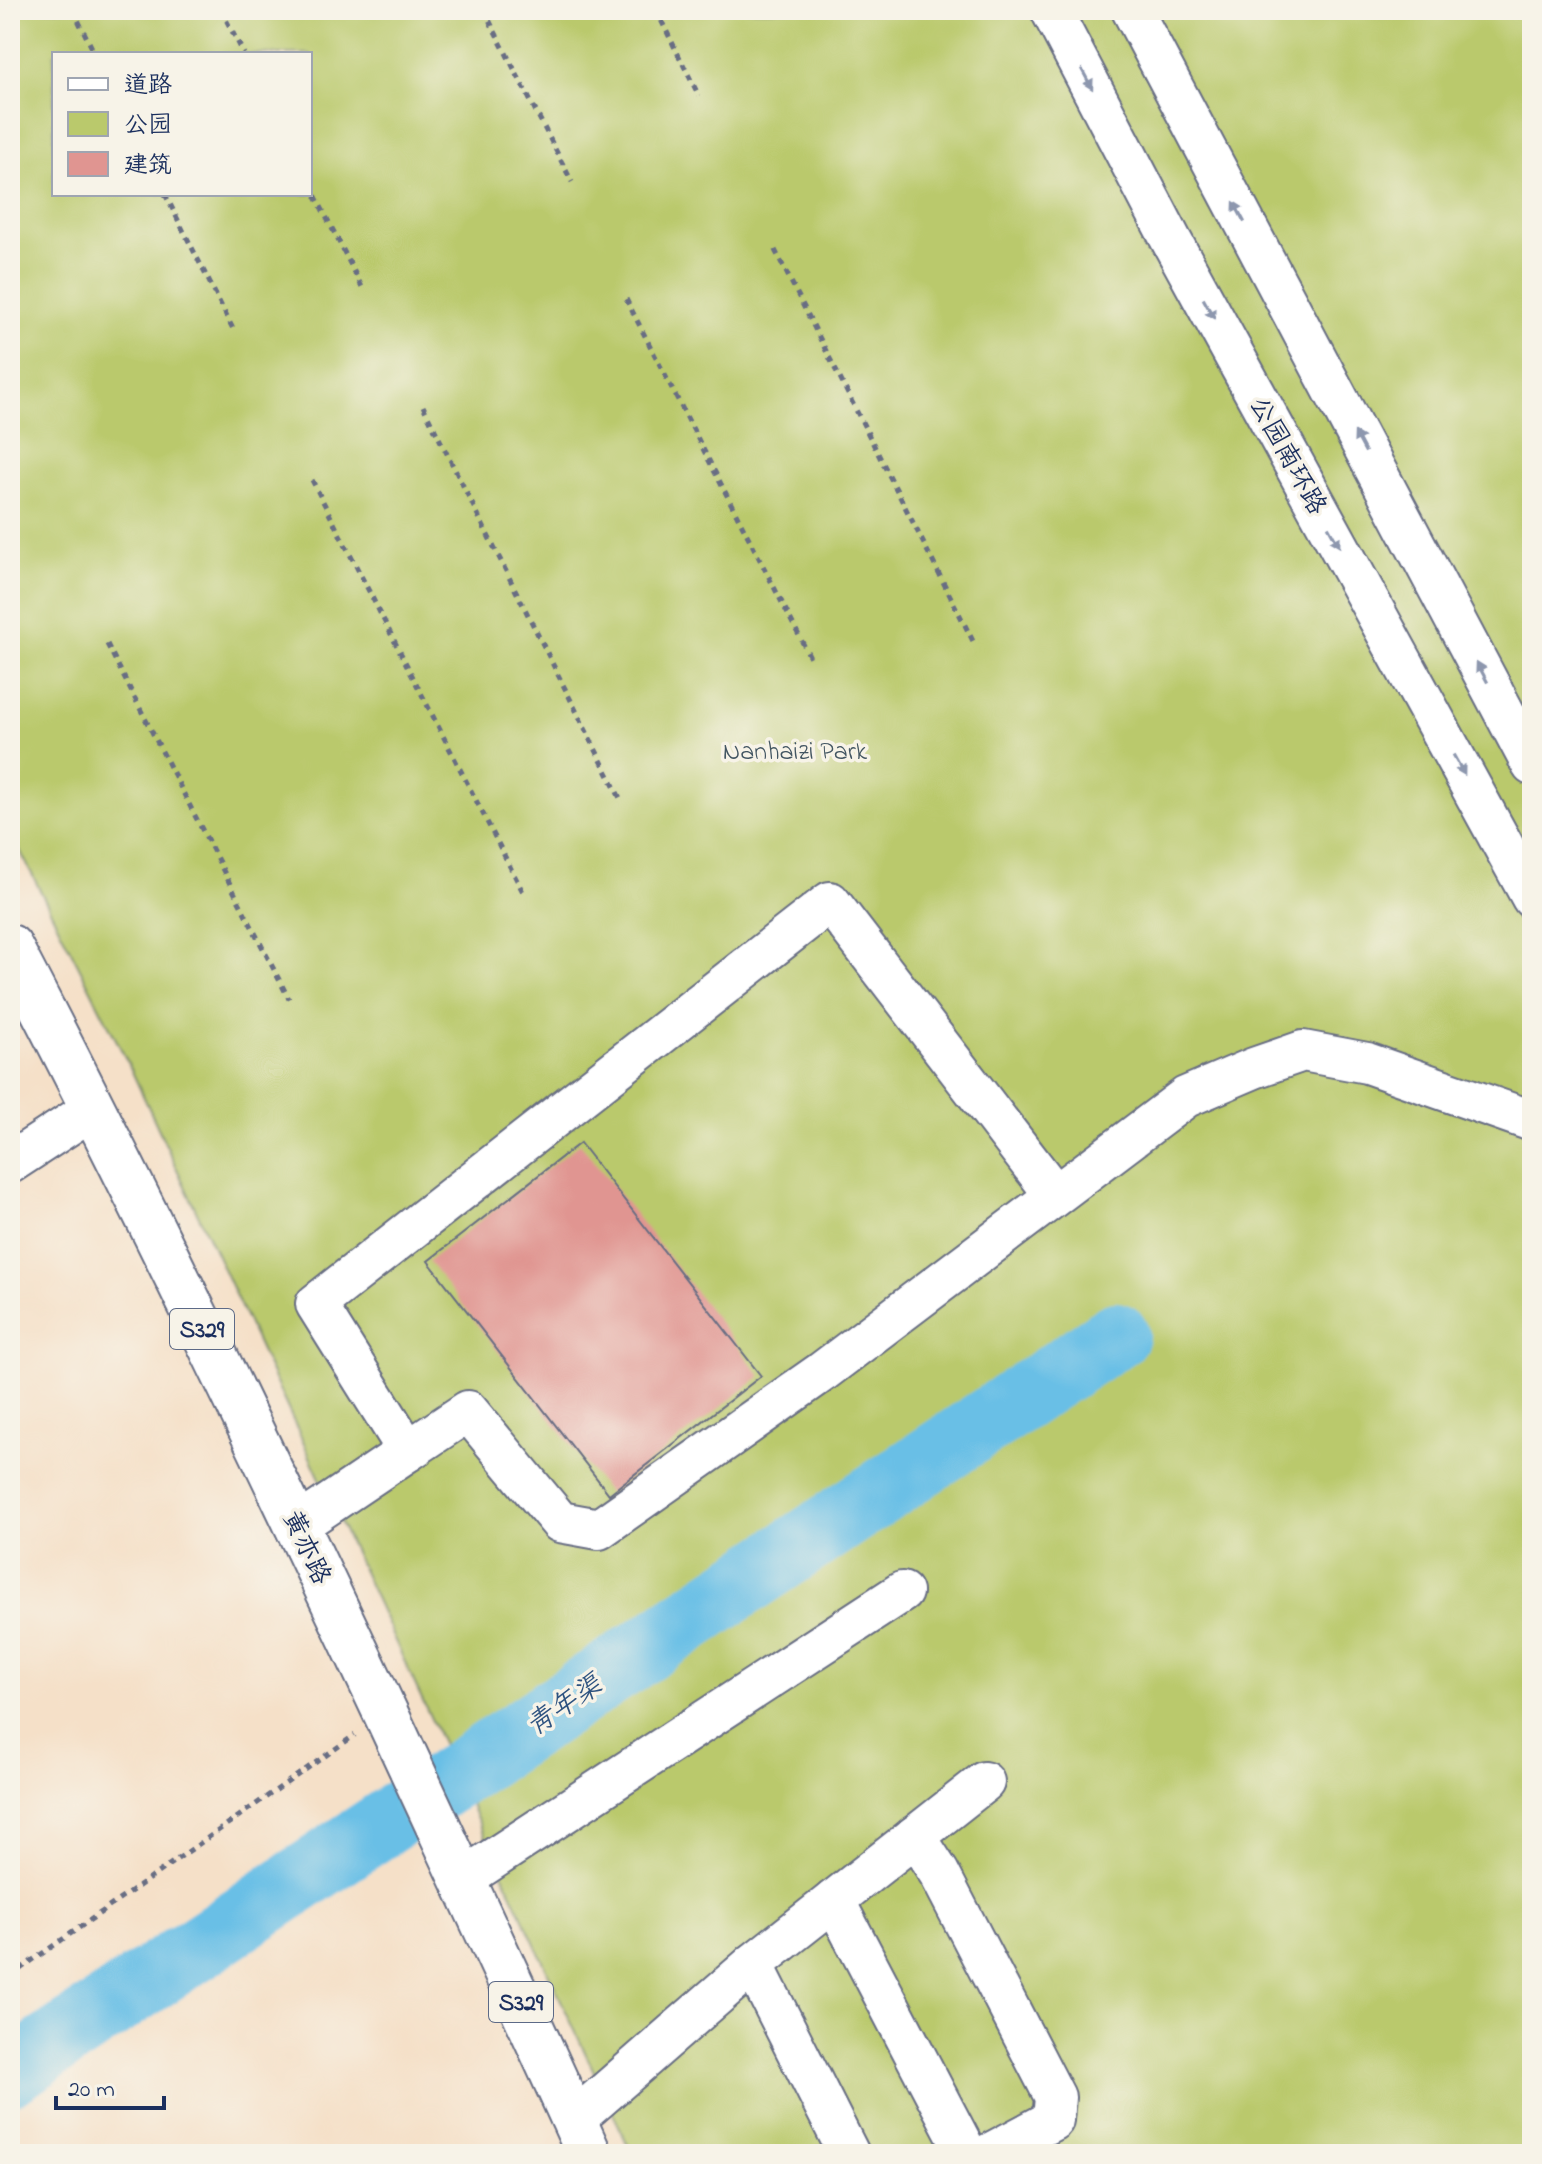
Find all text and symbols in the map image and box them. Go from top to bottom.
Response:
legend [52,52,312,196]
one-way arrow [1081,68,1094,91]
text: 道路 [124,69,172,104]
text: 公园 [124,109,172,144]
text: 建筑 [124,149,172,184]
one-way arrow [1232,200,1245,223]
one-way arrow [1202,298,1216,320]
street label: 公园南环路 [1238,390,1335,523]
one-way arrow [1354,430,1367,453]
one-way arrow [1327,525,1341,548]
one-way arrow [1475,660,1488,683]
park label: Nanhaizi Park [723,734,868,772]
one-way arrow [1452,753,1466,776]
road number: S329 [170,1309,234,1349]
street label: 黄亦路 [272,1505,339,1592]
water label: 青年渠 [519,1665,613,1747]
road number: S329 [489,1982,553,2022]
scale bar [56,2060,164,2110]
text: 20 m [68,2073,115,2108]

